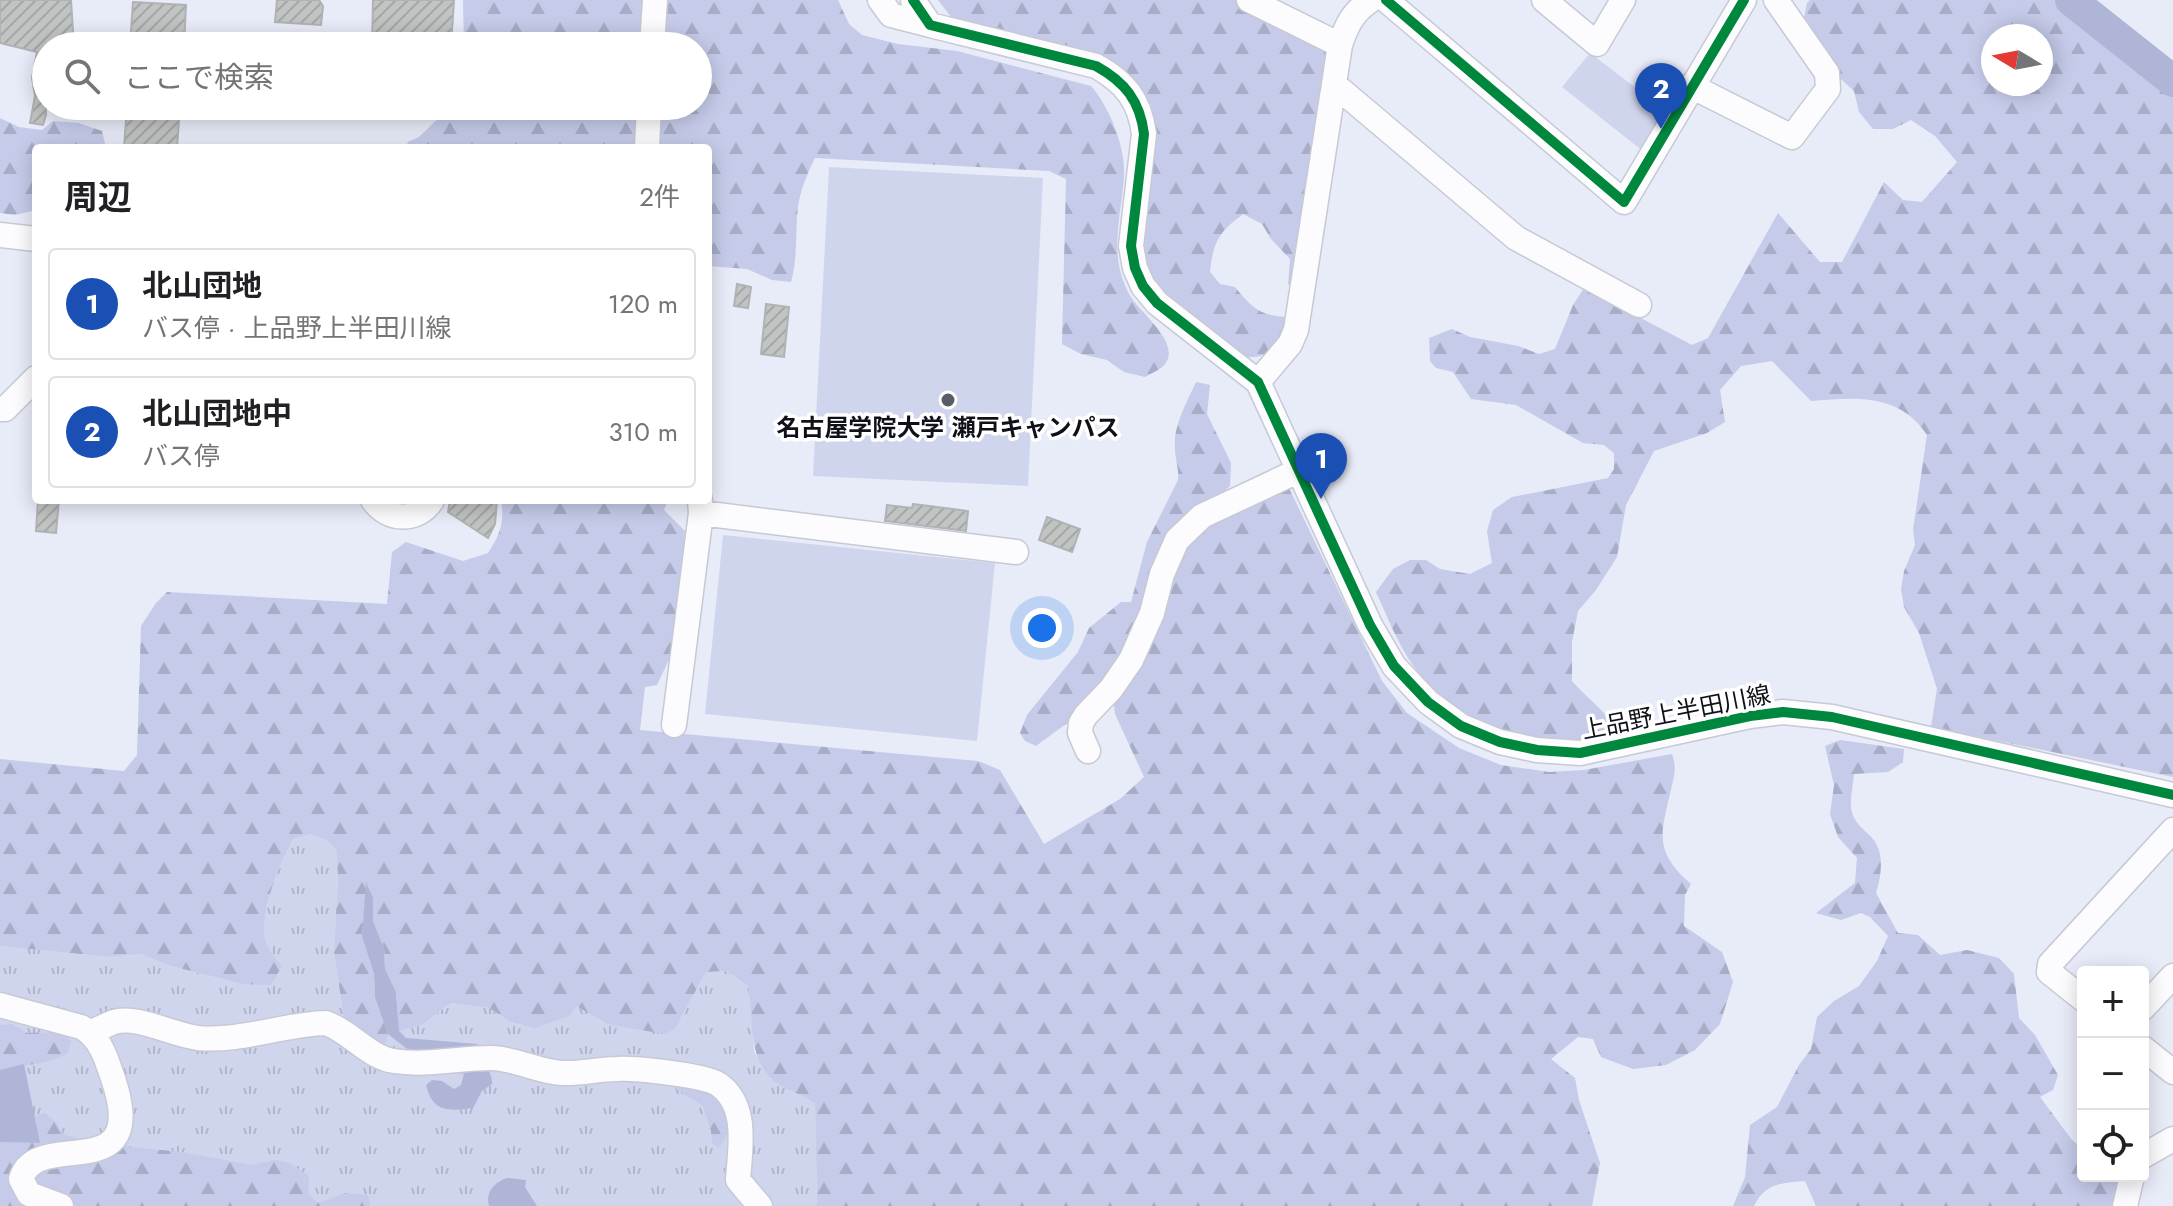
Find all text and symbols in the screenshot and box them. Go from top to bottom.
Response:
north arrow [1981,24,2053,96]
search box [32,32,712,120]
icon: search [60,54,104,98]
text: ここで検索 [124,56,274,99]
pin: 2 [1635,63,1687,129]
text: 周辺 [64,173,132,222]
text: 2件 [639,178,680,216]
text: 北山団地 [142,264,262,307]
text: 1 [85,285,99,323]
text: 120 m [608,285,678,323]
text: バス停 · 上品野上半田川線 [142,309,451,347]
marker: 名古屋学院大学 瀬戸キャンパス [939,391,957,409]
text: 北山団地中 [142,392,292,435]
place label: 名古屋学院大学 瀬戸キャンパス [776,410,1120,445]
text: 2 [83,413,101,451]
text: 310 m [608,413,678,451]
pin: 1 [1295,433,1347,499]
text: バス停 [142,437,220,475]
your location [1022,608,1062,648]
street label: 上品野上半田川線 [1578,677,1774,747]
map controls [2077,966,2149,1182]
button: + [2077,966,2149,1038]
button: − [2077,1038,2149,1110]
button: locate [2077,1110,2149,1182]

